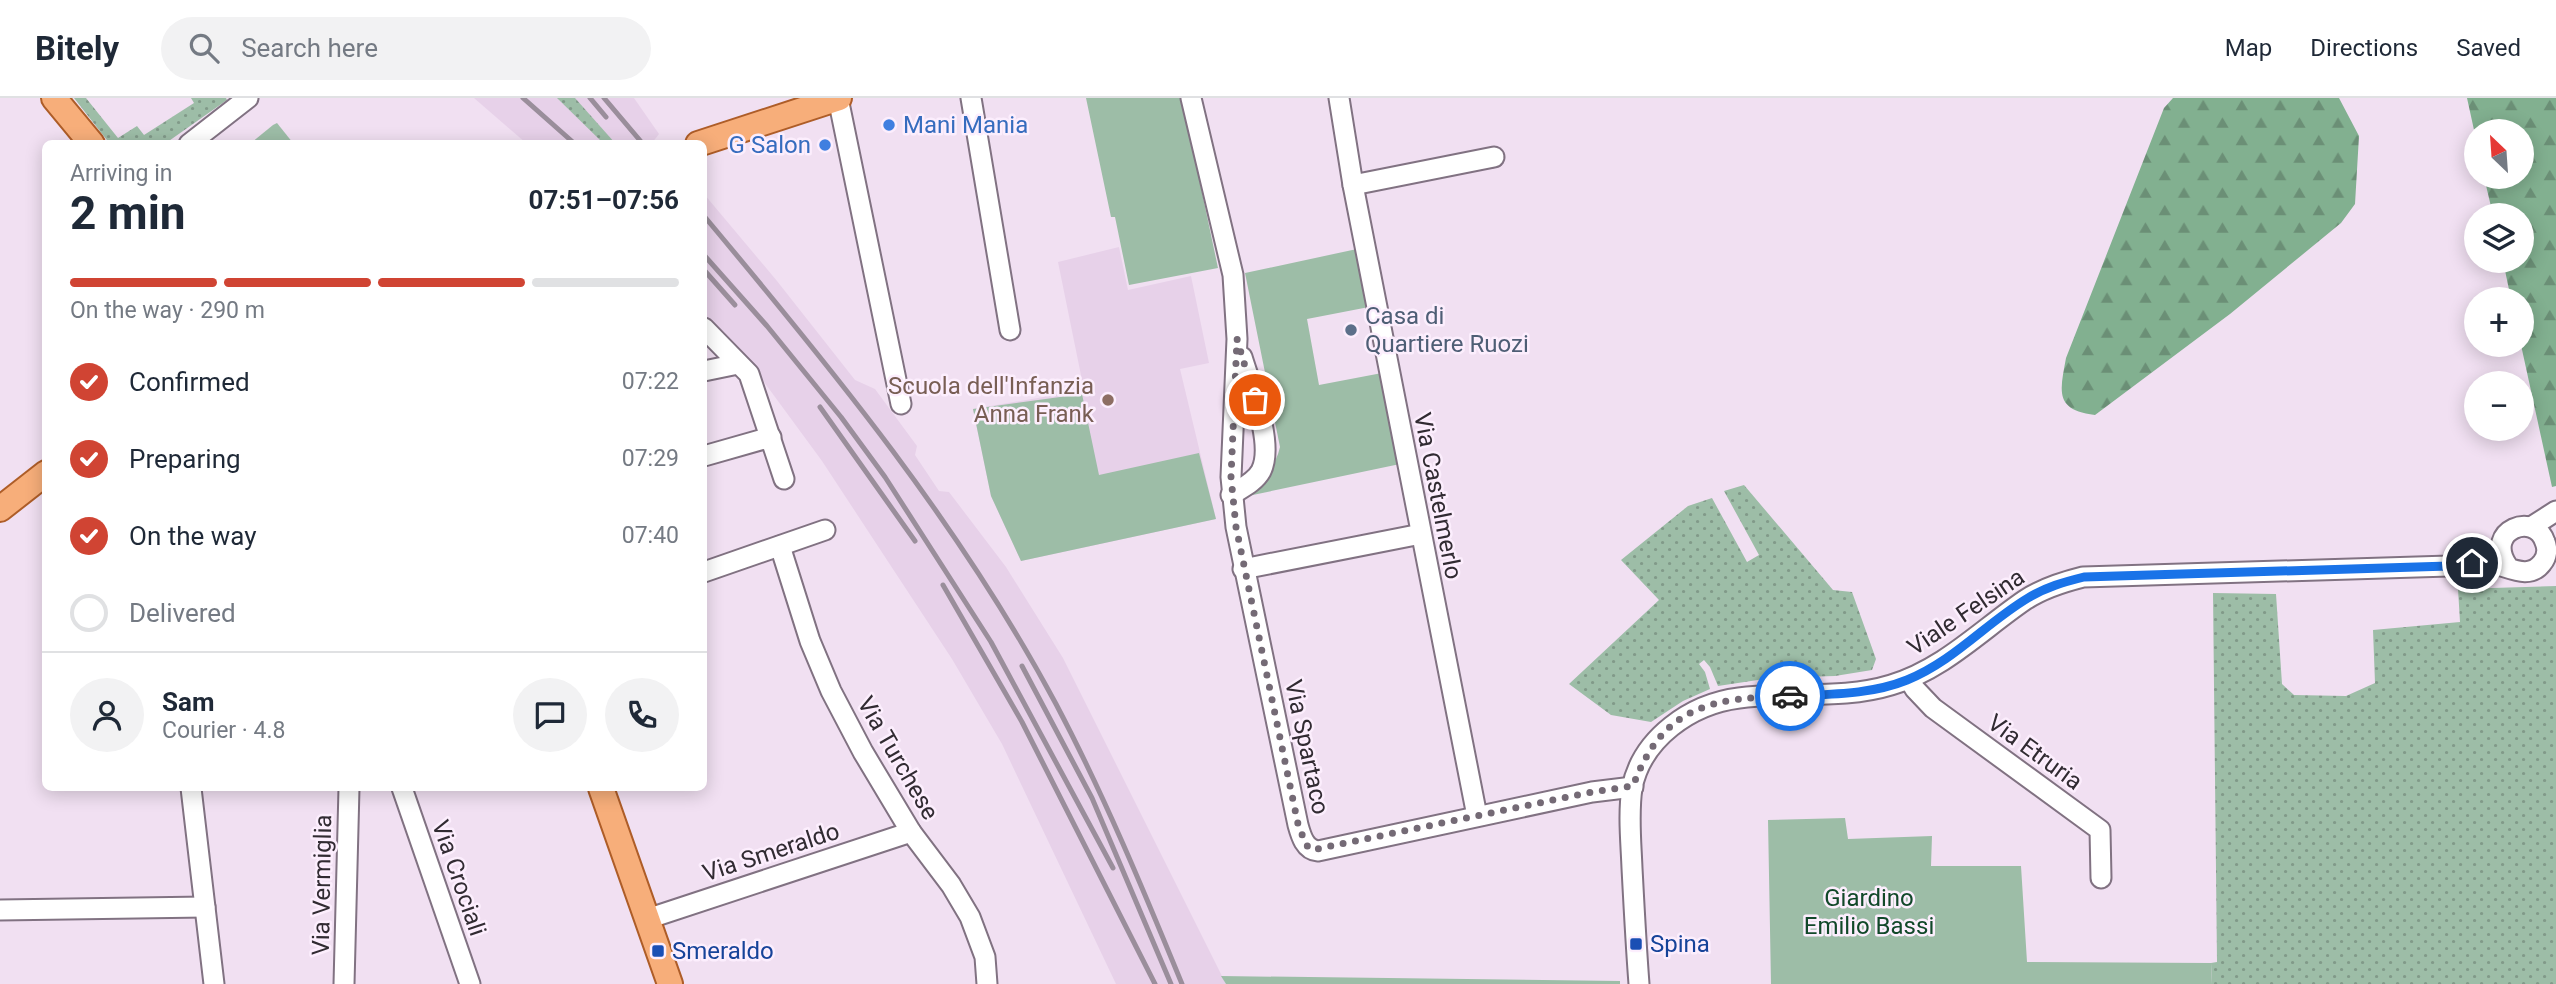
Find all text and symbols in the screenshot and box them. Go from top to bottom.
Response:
search box [161,17,651,80]
text: Bitely [35,29,119,68]
icon: search [185,29,223,67]
text: Search here [241,33,378,63]
text: Map [2225,34,2272,62]
text: Directions [2310,34,2418,62]
text: Saved [2456,34,2521,62]
place label: Mani Mania [903,111,1028,139]
marker: Mani Mania [881,117,897,133]
north arrow [2464,119,2534,189]
map controls [2464,119,2534,441]
place label: G Salon [729,131,811,159]
marker: G Salon [817,137,833,153]
text: Arriving in [70,160,173,187]
text: 07:51–07:56 [529,185,679,215]
text: 2 min [70,186,186,240]
button: layers [2464,203,2534,273]
button: + [2464,287,2534,357]
text: On the way · 290 m [70,297,265,324]
place label: Casa di Quartiere Ruozi [1365,302,1529,358]
marker: Casa di Quartiere Ruozi [1343,322,1359,338]
icon: check [70,363,108,401]
text: Confirmed [129,367,250,397]
text: 07:22 [622,368,679,395]
pin [1225,370,1285,430]
button: − [2464,371,2534,441]
place label: Scuola dell'Infanzia Anna Frank [888,372,1095,428]
icon: bag [1236,381,1274,419]
marker: Scuola dell'Infanzia Anna Frank [1100,392,1116,408]
street label: Via Castelmerlo [1408,410,1468,582]
icon: check [70,440,108,478]
text: Preparing [129,444,241,474]
text: 07:29 [622,445,679,472]
icon: check [70,517,108,555]
text: On the way [129,521,257,551]
text: 07:40 [622,522,679,549]
pin [2442,533,2502,593]
icon: home [2453,544,2491,582]
street label: Viale Felsina [1902,563,2030,661]
text: Delivered [129,598,236,628]
courier [1755,661,1825,731]
street label: Via Spartaco [1279,677,1335,817]
icon: car [1771,677,1809,715]
button: person [70,678,144,752]
button: chat [513,678,587,752]
button: phone [605,678,679,752]
text: Sam [162,687,214,717]
street label: Via Turchese [851,691,945,825]
street label: Via Etruria [1982,708,2088,796]
text: Courier · 4.8 [162,717,285,744]
street label: Via Vermiglia [307,814,337,956]
street label: Via Crociali [426,816,492,940]
street label: Via Smeraldo [699,817,843,887]
park label: Giardino Emilio Bassi [1804,884,1934,940]
place label: Spina [1650,930,1710,958]
marker: Spina [1628,936,1644,952]
place label: Smeraldo [672,937,774,965]
marker: Smeraldo [650,943,666,959]

